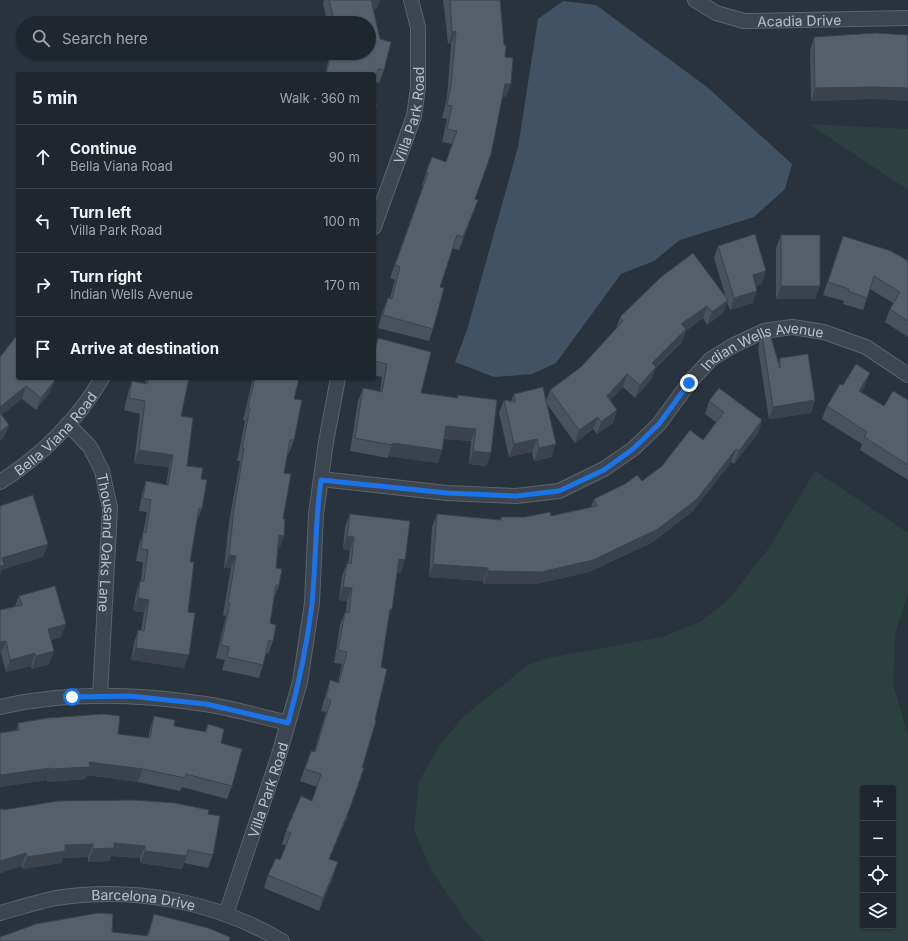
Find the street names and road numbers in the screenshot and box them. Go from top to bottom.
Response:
street label: Acadia Drive [757,11,841,29]
street label: Villa Park Road [389,67,427,166]
street label: Indian Wells Avenue [696,318,825,374]
street label: Bella Viana Road [10,388,100,478]
street label: Thousand Oaks Lane [94,472,119,613]
street label: Villa Park Road [244,740,291,840]
street label: Barcelona Drive [91,885,197,913]

